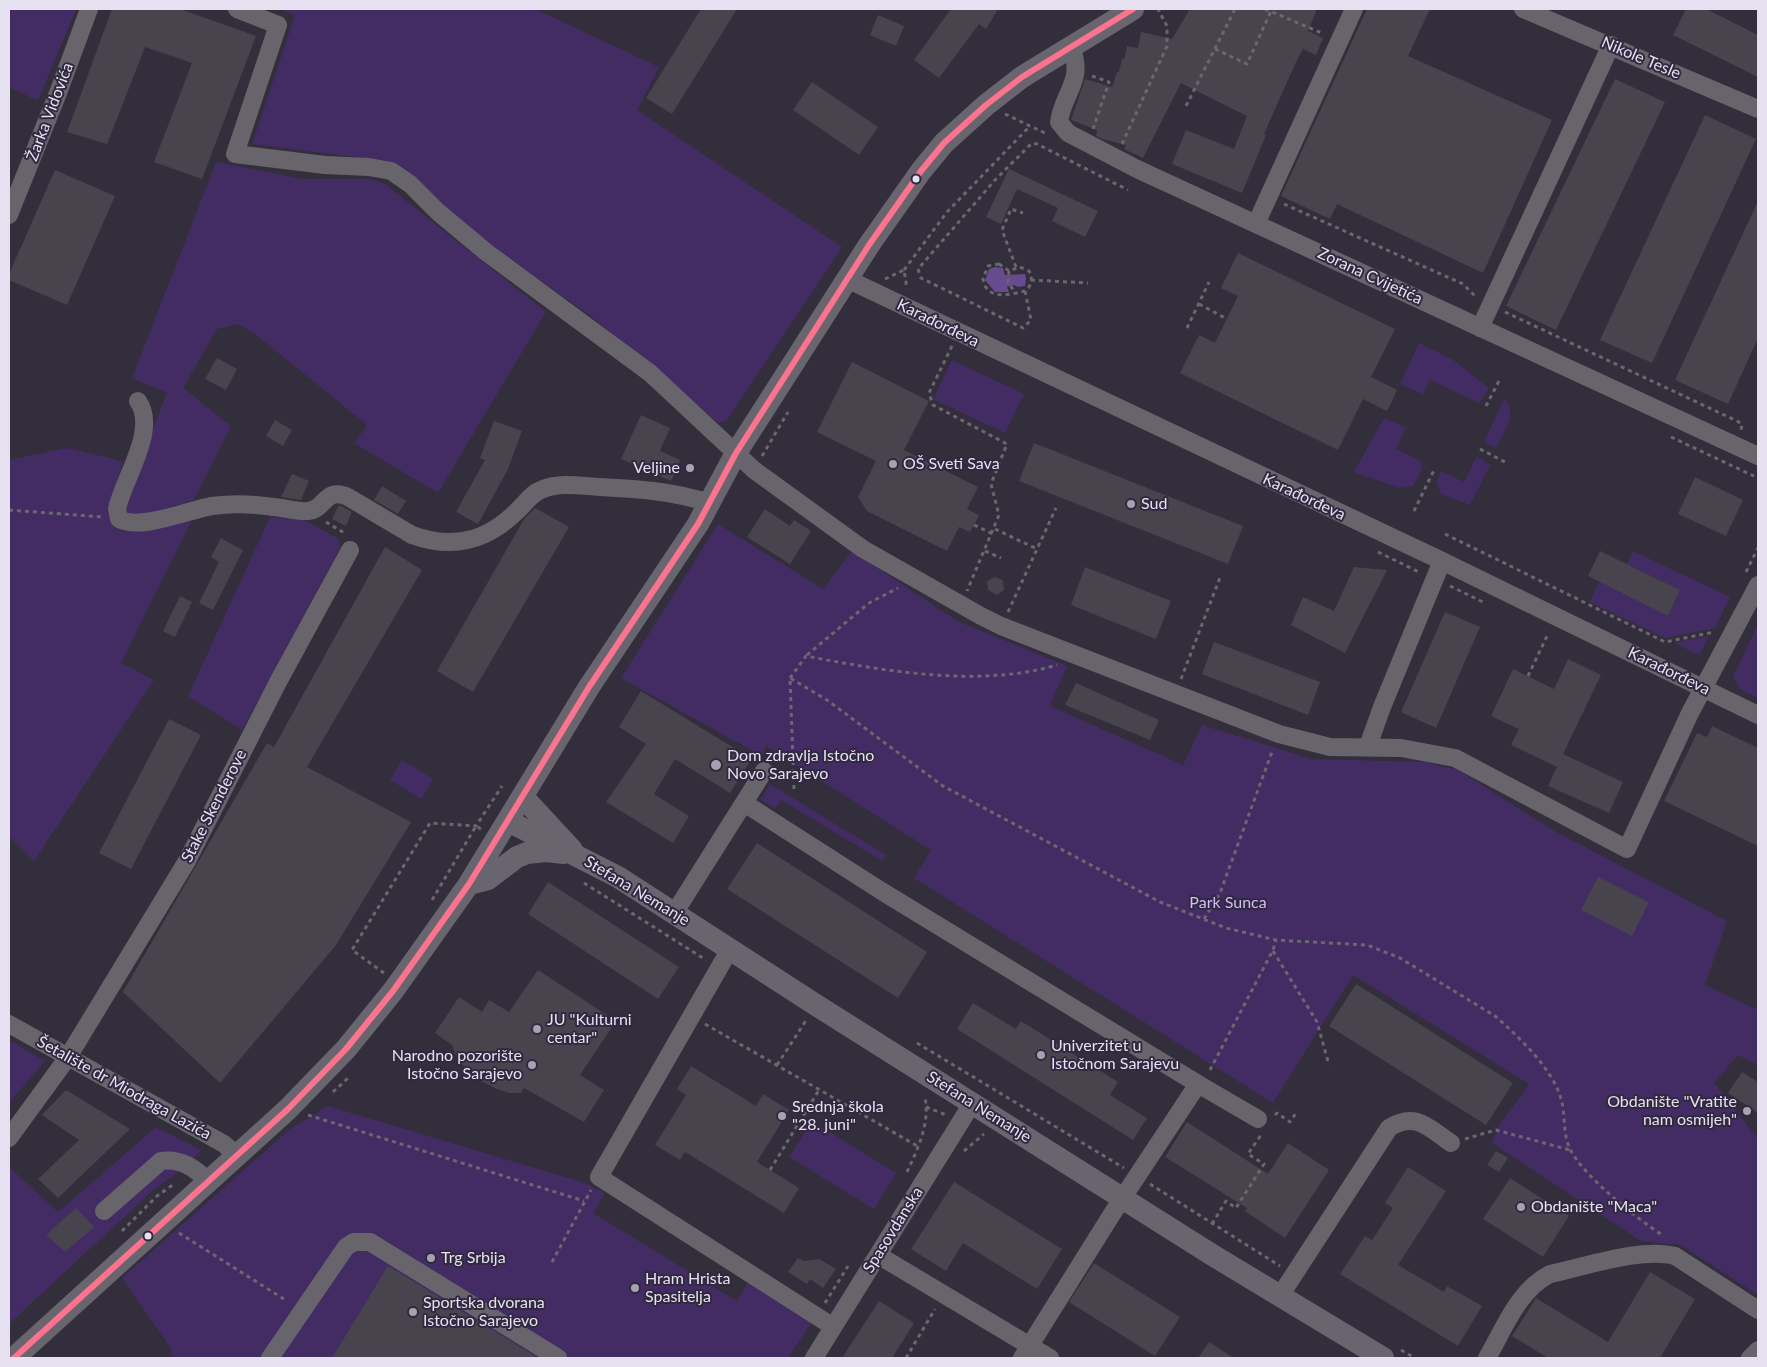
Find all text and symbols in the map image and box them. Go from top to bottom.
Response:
street label: Nikole Tesle [1599,33,1683,83]
street label: Žarka Vidovića [22,60,78,164]
unlabelled marker [911,174,921,184]
street label: Zorana Cvijetića [1315,243,1425,309]
street label: Karađorđeva [894,295,982,351]
place label: OŠ Sveti Sava [903,454,1000,474]
place label: Veljine [633,458,680,478]
marker: OŠ Sveti Sava [887,458,899,470]
marker: Veljine [684,462,696,474]
street label: Karađorđeva [1260,469,1348,525]
place label: Sud [1141,494,1167,514]
marker: Sud [1125,498,1137,510]
street label: Karađorđeva [1625,643,1713,699]
street label: Stake Skenderove [177,746,251,866]
place label: Dom zdravlja Istočno Novo Sarajevo [727,746,874,784]
marker: Dom zdravlja Istočno Novo Sarajevo [709,758,723,772]
street label: Stefana Nemanje [581,852,693,930]
park label: Park Sunca [1189,893,1267,913]
place label: JU "Kulturni centar" [547,1010,632,1048]
marker: JU "Kulturni centar" [531,1023,543,1035]
street label: Šetalište dr Miodraga Lazića [34,1032,214,1144]
place label: Univerzitet u Istočnom Sarajevu [1051,1036,1179,1074]
place label: Narodno pozorište Istočno Sarajevo [392,1046,522,1084]
marker: Univerzitet u Istočnom Sarajevu [1035,1049,1047,1061]
marker: Narodno pozorište Istočno Sarajevo [526,1059,538,1071]
street label: Stefana Nemanje [923,1067,1035,1147]
place label: Obdanište "Vratite nam osmijeh" [1607,1092,1737,1130]
place label: Srednja škola "28. juni" [792,1097,884,1135]
marker: Obdanište "Vratite nam osmijeh" [1741,1105,1753,1117]
marker: Srednja škola "28. juni" [776,1110,788,1122]
street label: Spasovdanska [859,1183,927,1277]
place label: Obdanište "Maca" [1531,1197,1657,1217]
marker: Obdanište "Maca" [1515,1201,1527,1213]
unlabelled marker [143,1231,153,1241]
place label: Trg Srbija [441,1248,506,1268]
marker: Trg Srbija [425,1252,437,1264]
place label: Hram Hrista Spasitelja [645,1269,730,1307]
marker: Hram Hrista Spasitelja [629,1282,641,1294]
place label: Sportska dvorana Istočno Sarajevo [423,1293,545,1331]
marker: Sportska dvorana Istočno Sarajevo [407,1306,419,1318]

